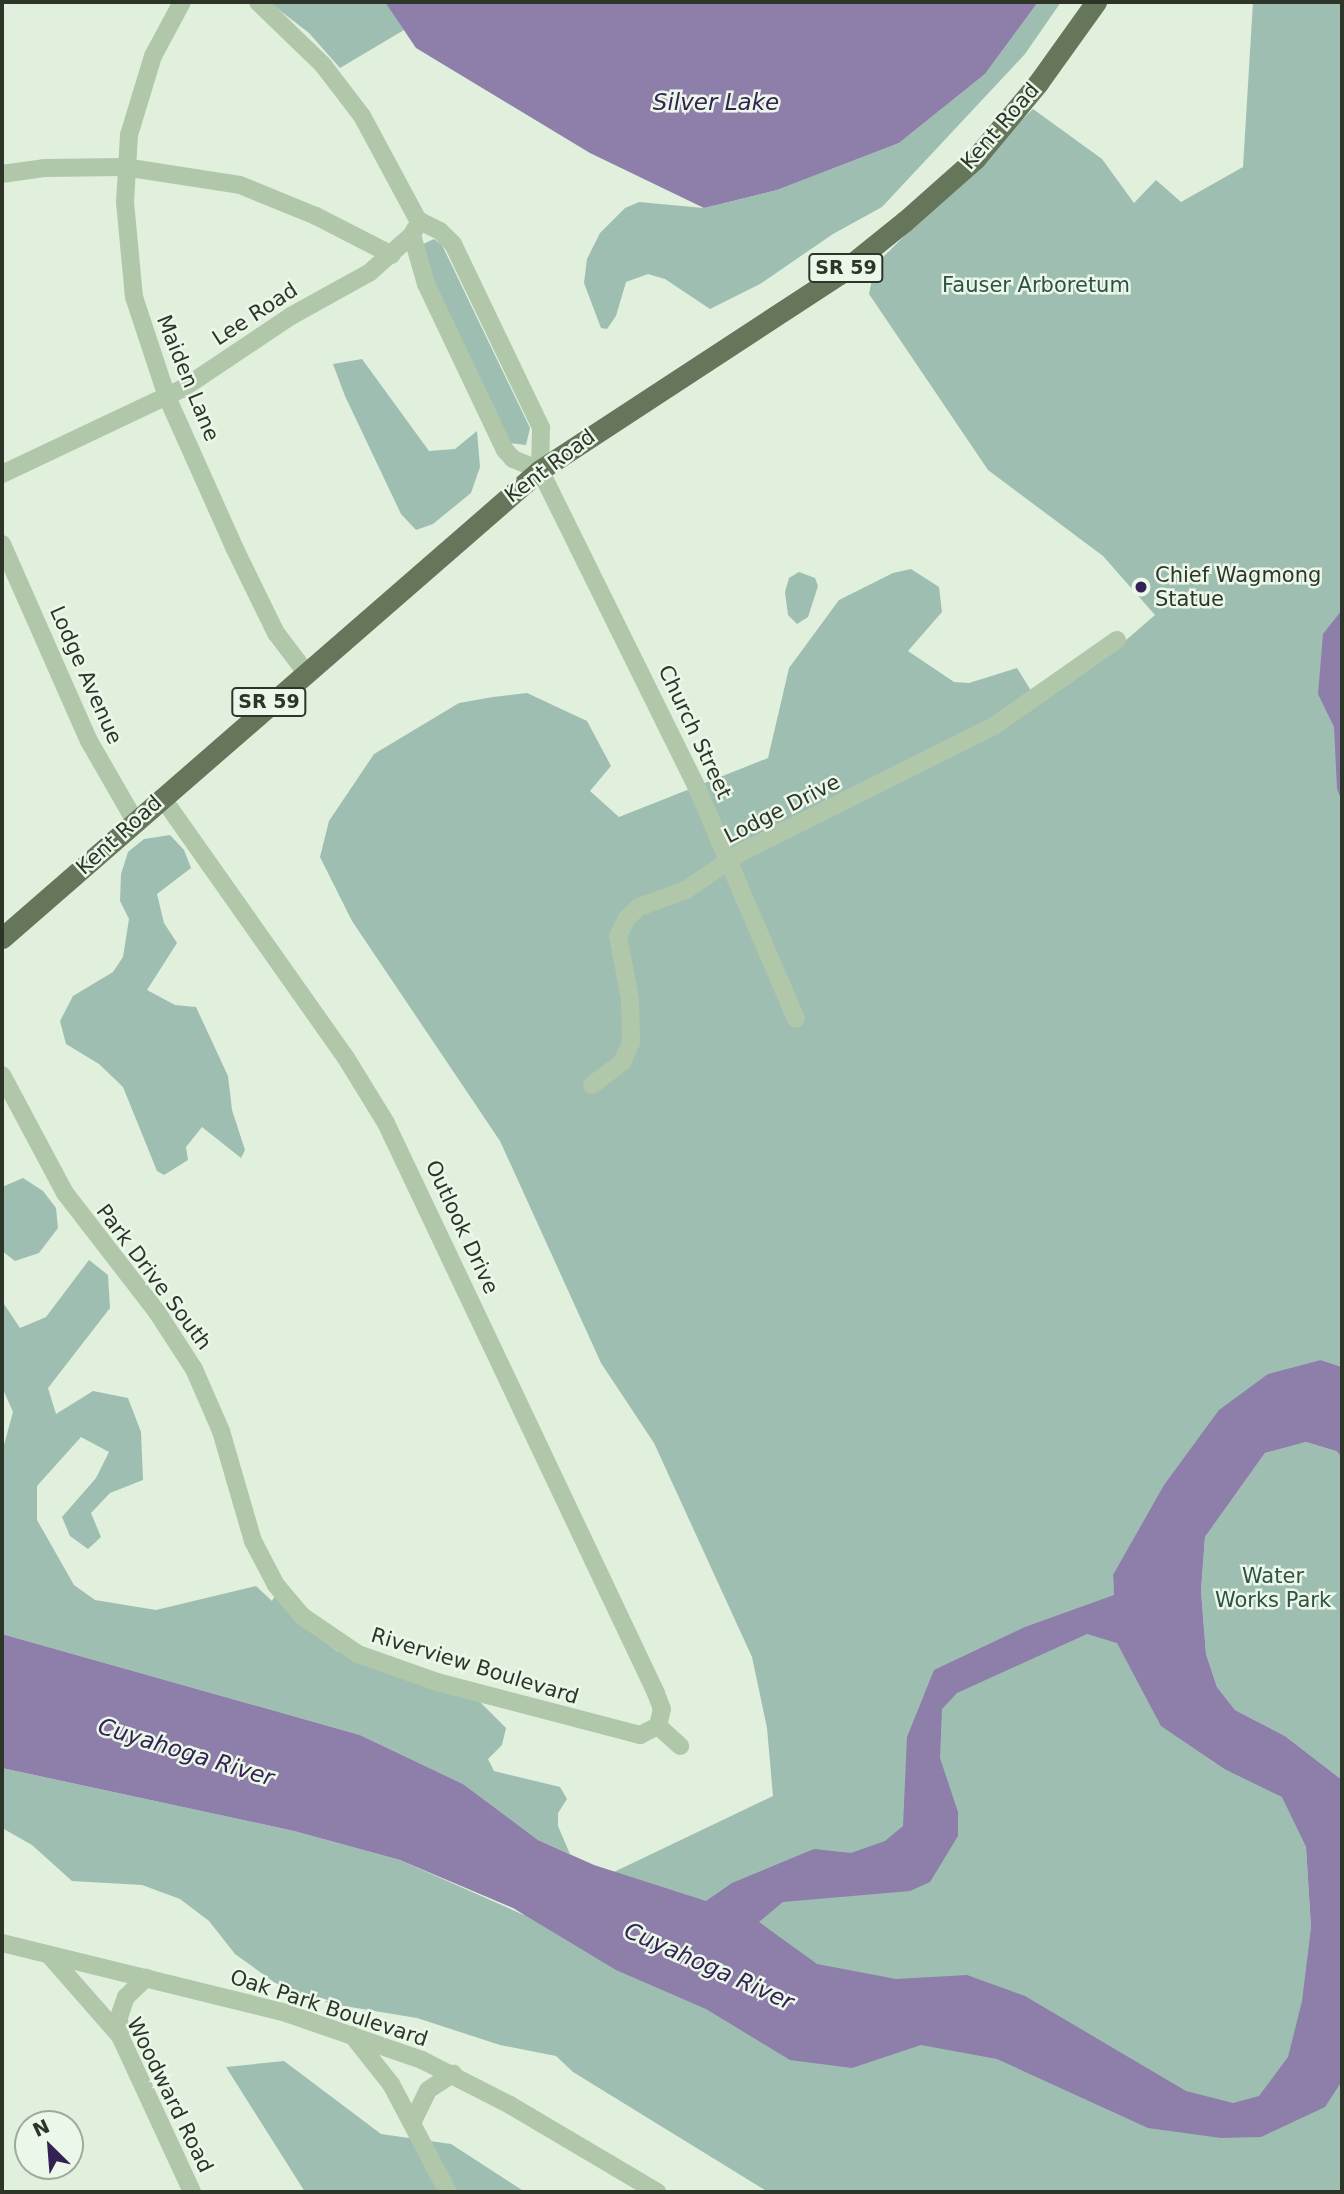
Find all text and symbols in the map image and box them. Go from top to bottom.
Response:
street label: Kent Road [956,78,1044,174]
water label: Silver Lake [653,88,779,116]
road number: SR 59 [808,252,884,284]
park label: Fauser Arboretum [942,272,1130,298]
street label: Lee Road [208,277,302,351]
street label: Maiden Lane [151,311,225,445]
street label: Kent Road [500,424,600,508]
place label: Chief Wagmong Statue [1155,562,1321,612]
marker: Chief Wagmong Statue [1133,579,1149,595]
street label: Lodge Avenue [44,602,128,748]
street label: Church Street [653,661,737,803]
road number: SR 59 [230,687,308,718]
street label: Lodge Drive [720,769,844,849]
street label: Kent Road [71,790,167,880]
street label: Outlook Drive [420,1156,504,1298]
street label: Park Drive South [91,1199,217,1355]
park label: Water Works Park [1215,1563,1331,1613]
street label: Riverview Boulevard [368,1622,582,1710]
water label: Cuyahoga River [95,1712,277,1792]
water label: Cuyahoga River [620,1916,798,2016]
street label: Oak Park Boulevard [227,1964,431,2052]
street label: Woodward Road [122,2013,218,2177]
north arrow [14,2110,84,2180]
text: N [29,2114,53,2141]

